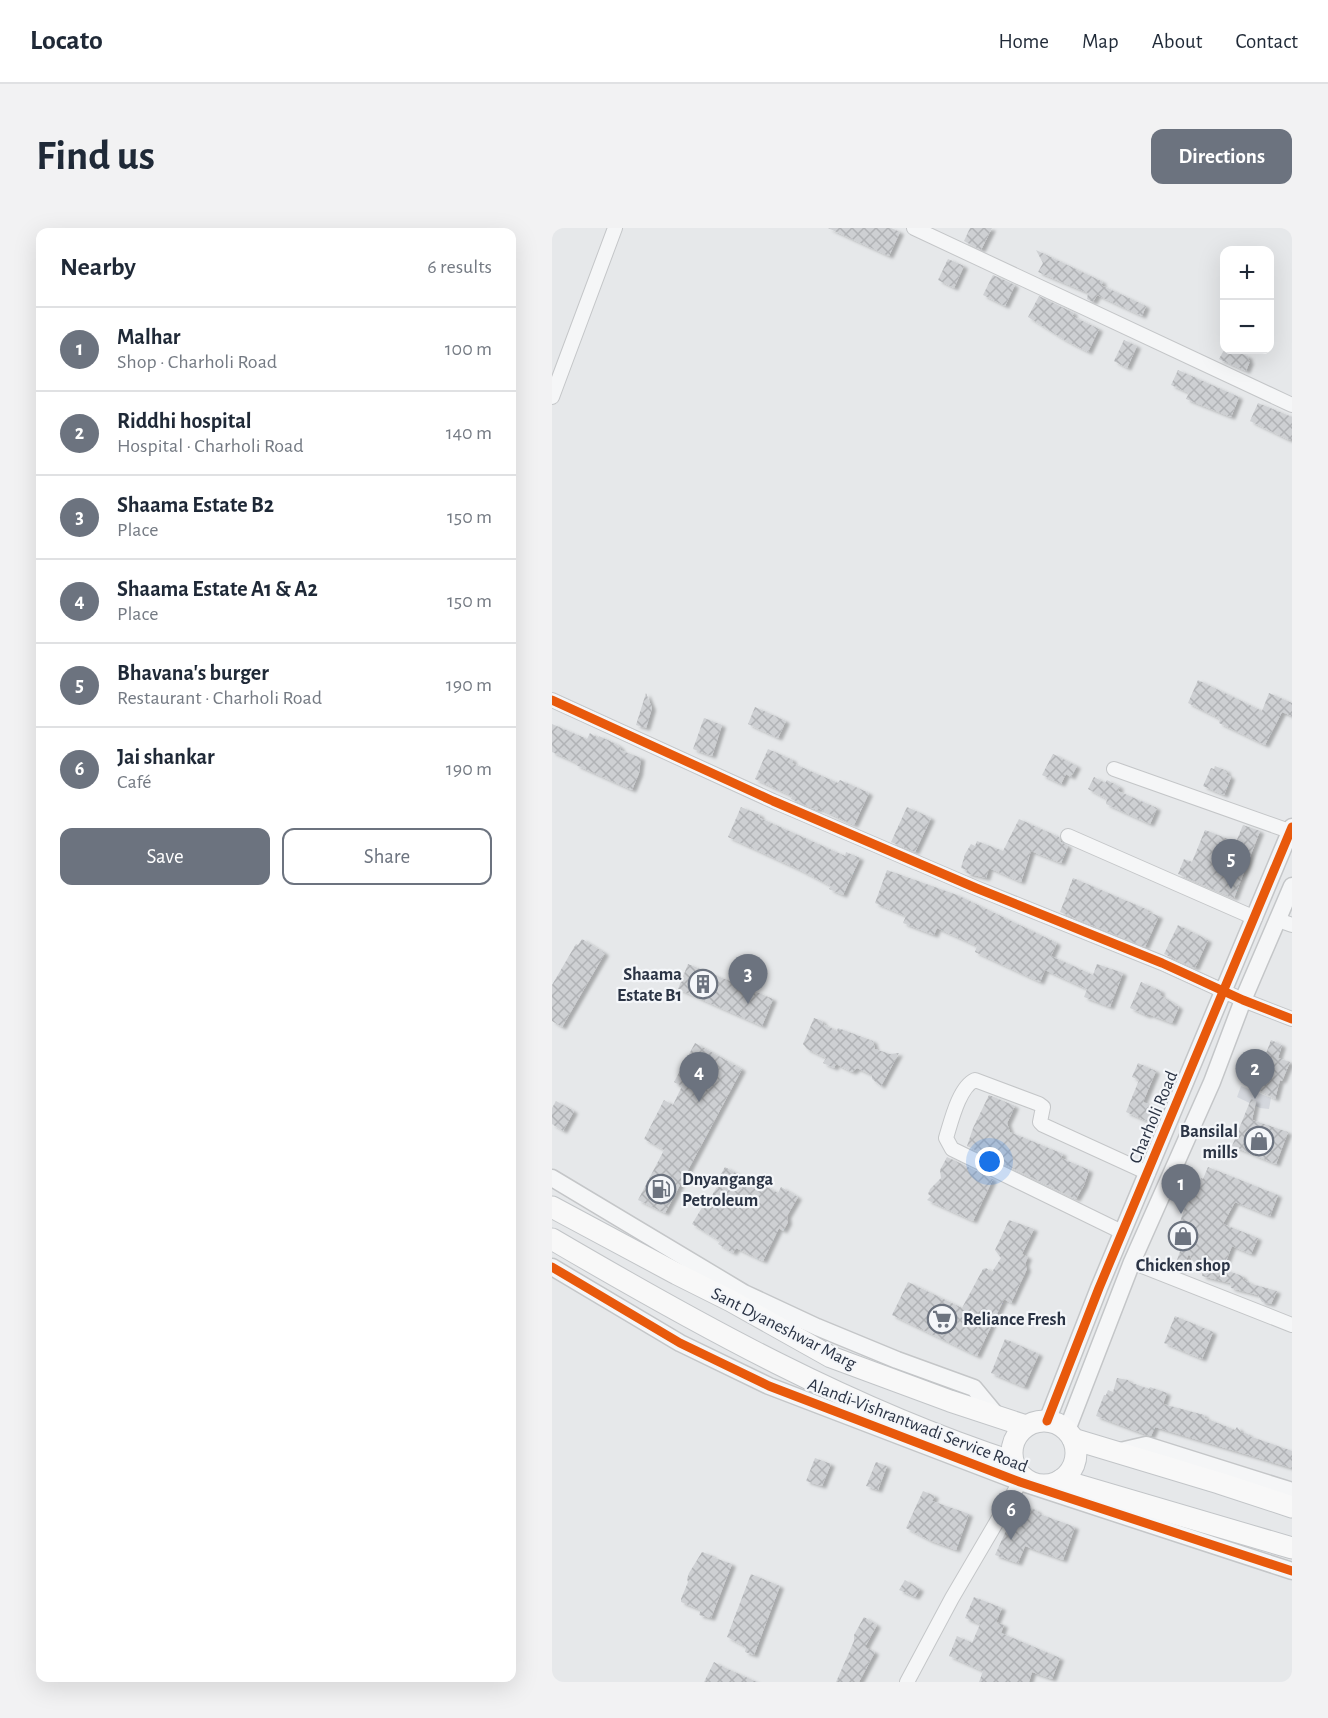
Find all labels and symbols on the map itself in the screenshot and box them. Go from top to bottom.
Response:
pin: 5 [1212,840,1250,889]
pin: 3 [728,954,768,1004]
place label: Shaama Estate B1 [617,966,682,1005]
building icon: Shaama Estate B1 [687,968,719,1000]
pin: 2 [1236,1050,1274,1099]
pin: 4 [680,1052,718,1102]
street label: Charholi Road [1126,1069,1181,1166]
place label: Bansilal mills [1180,1123,1238,1162]
shop icon: Bansilal mills [1243,1125,1275,1157]
your location [975,1147,1004,1176]
pin: 1 [1162,1164,1200,1214]
place label: Dnyanganga Petroleum [682,1171,773,1210]
fuel station icon: Dnyanganga Petroleum [645,1173,677,1205]
shop icon: Chicken shop [1167,1220,1199,1252]
place label: Chicken shop [1136,1257,1230,1275]
street label: Sant Dyaneshwar Marg [708,1285,859,1373]
supermarket icon: Reliance Fresh [926,1303,958,1335]
place label: Reliance Fresh [963,1311,1066,1329]
street label: Alandi-Vishrantwadi Service Road [805,1376,1030,1476]
pin: 6 [992,1490,1030,1540]

